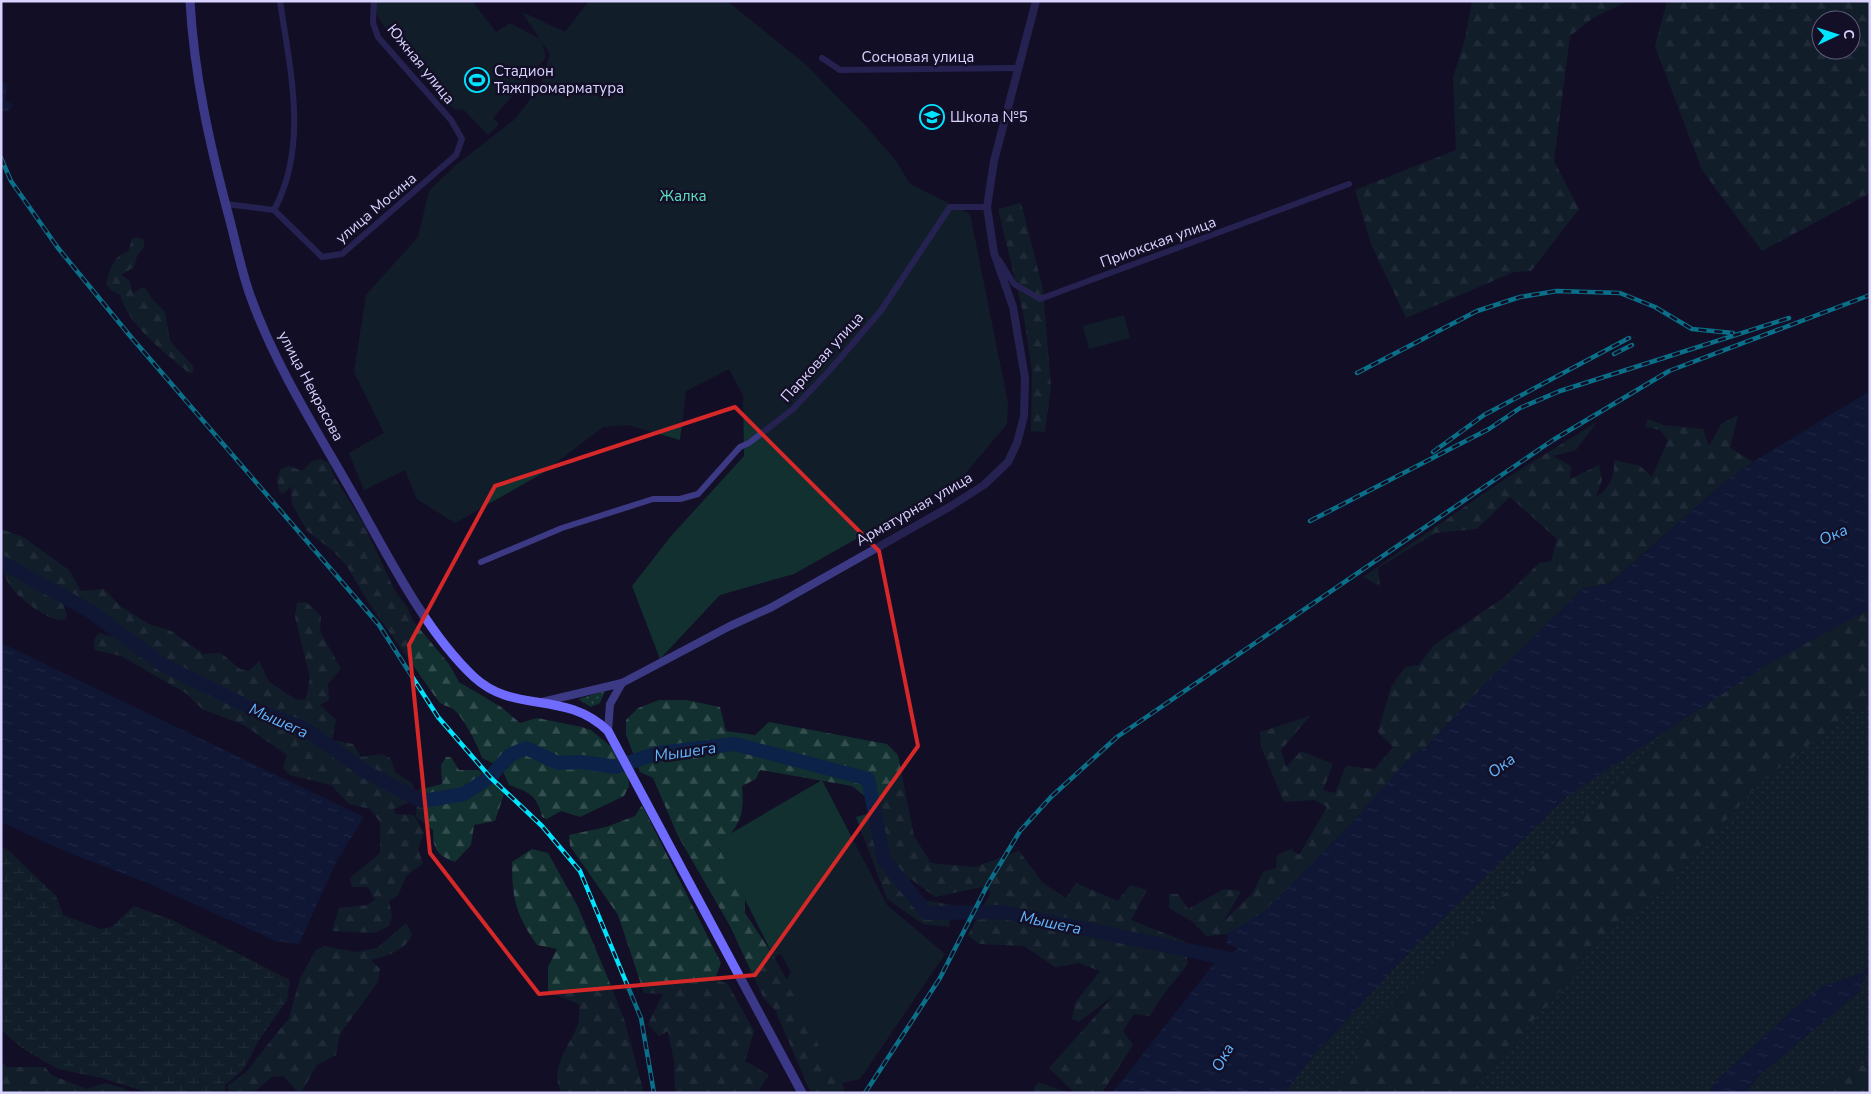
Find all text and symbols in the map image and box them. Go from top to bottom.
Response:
north arrow [1811,10,1861,60]
street label: Южная улица [383,20,459,108]
text: С [1839,29,1858,40]
street label: Сосновая улица [862,47,974,67]
place label: Стадион Тяжпромарматура [494,61,624,98]
sports icon: Стадион Тяжпромарматура [464,67,490,93]
school or university icon: Школа №5 [919,104,945,130]
place label: Школа №5 [950,107,1028,127]
street label: улица Мосина [331,168,421,248]
park label: Жалка [659,186,707,206]
street label: Приокская улица [1097,212,1219,272]
street label: Парковая улица [776,308,868,406]
street label: улица Некрасова [274,327,348,445]
street label: Арматурная улица [852,467,976,551]
water label: Ока [1816,519,1851,551]
water label: Мышега [246,698,312,744]
water label: Мышега [653,737,718,767]
water label: Ока [1483,748,1520,783]
water label: Мышега [1018,906,1084,940]
water label: Ока [1206,1039,1240,1076]

